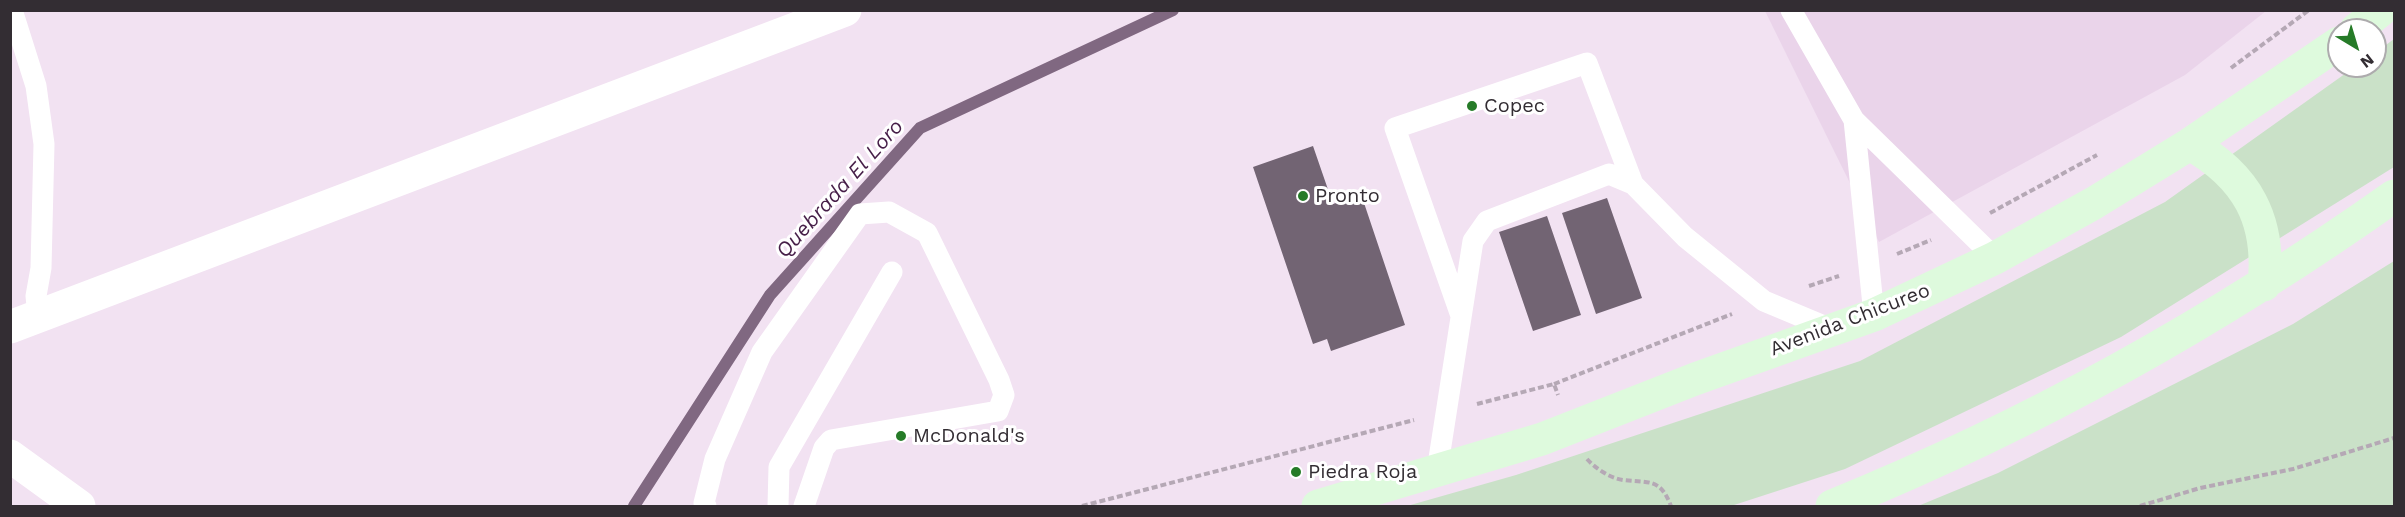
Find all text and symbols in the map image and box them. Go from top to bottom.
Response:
north arrow [2327,18,2387,78]
text: N [2357,50,2378,72]
place label: Copec [1484,94,1545,118]
marker: Copec [1465,99,1479,113]
water label: Quebrada El Loro [771,114,909,264]
place label: Pronto [1315,184,1380,208]
marker: Pronto [1296,189,1310,203]
street label: Avenida Chicureo [1767,278,1933,362]
place label: McDonald's [913,424,1025,448]
marker: McDonald's [894,429,908,443]
place label: Piedra Roja [1308,460,1417,484]
marker: Piedra Roja [1289,465,1303,479]

